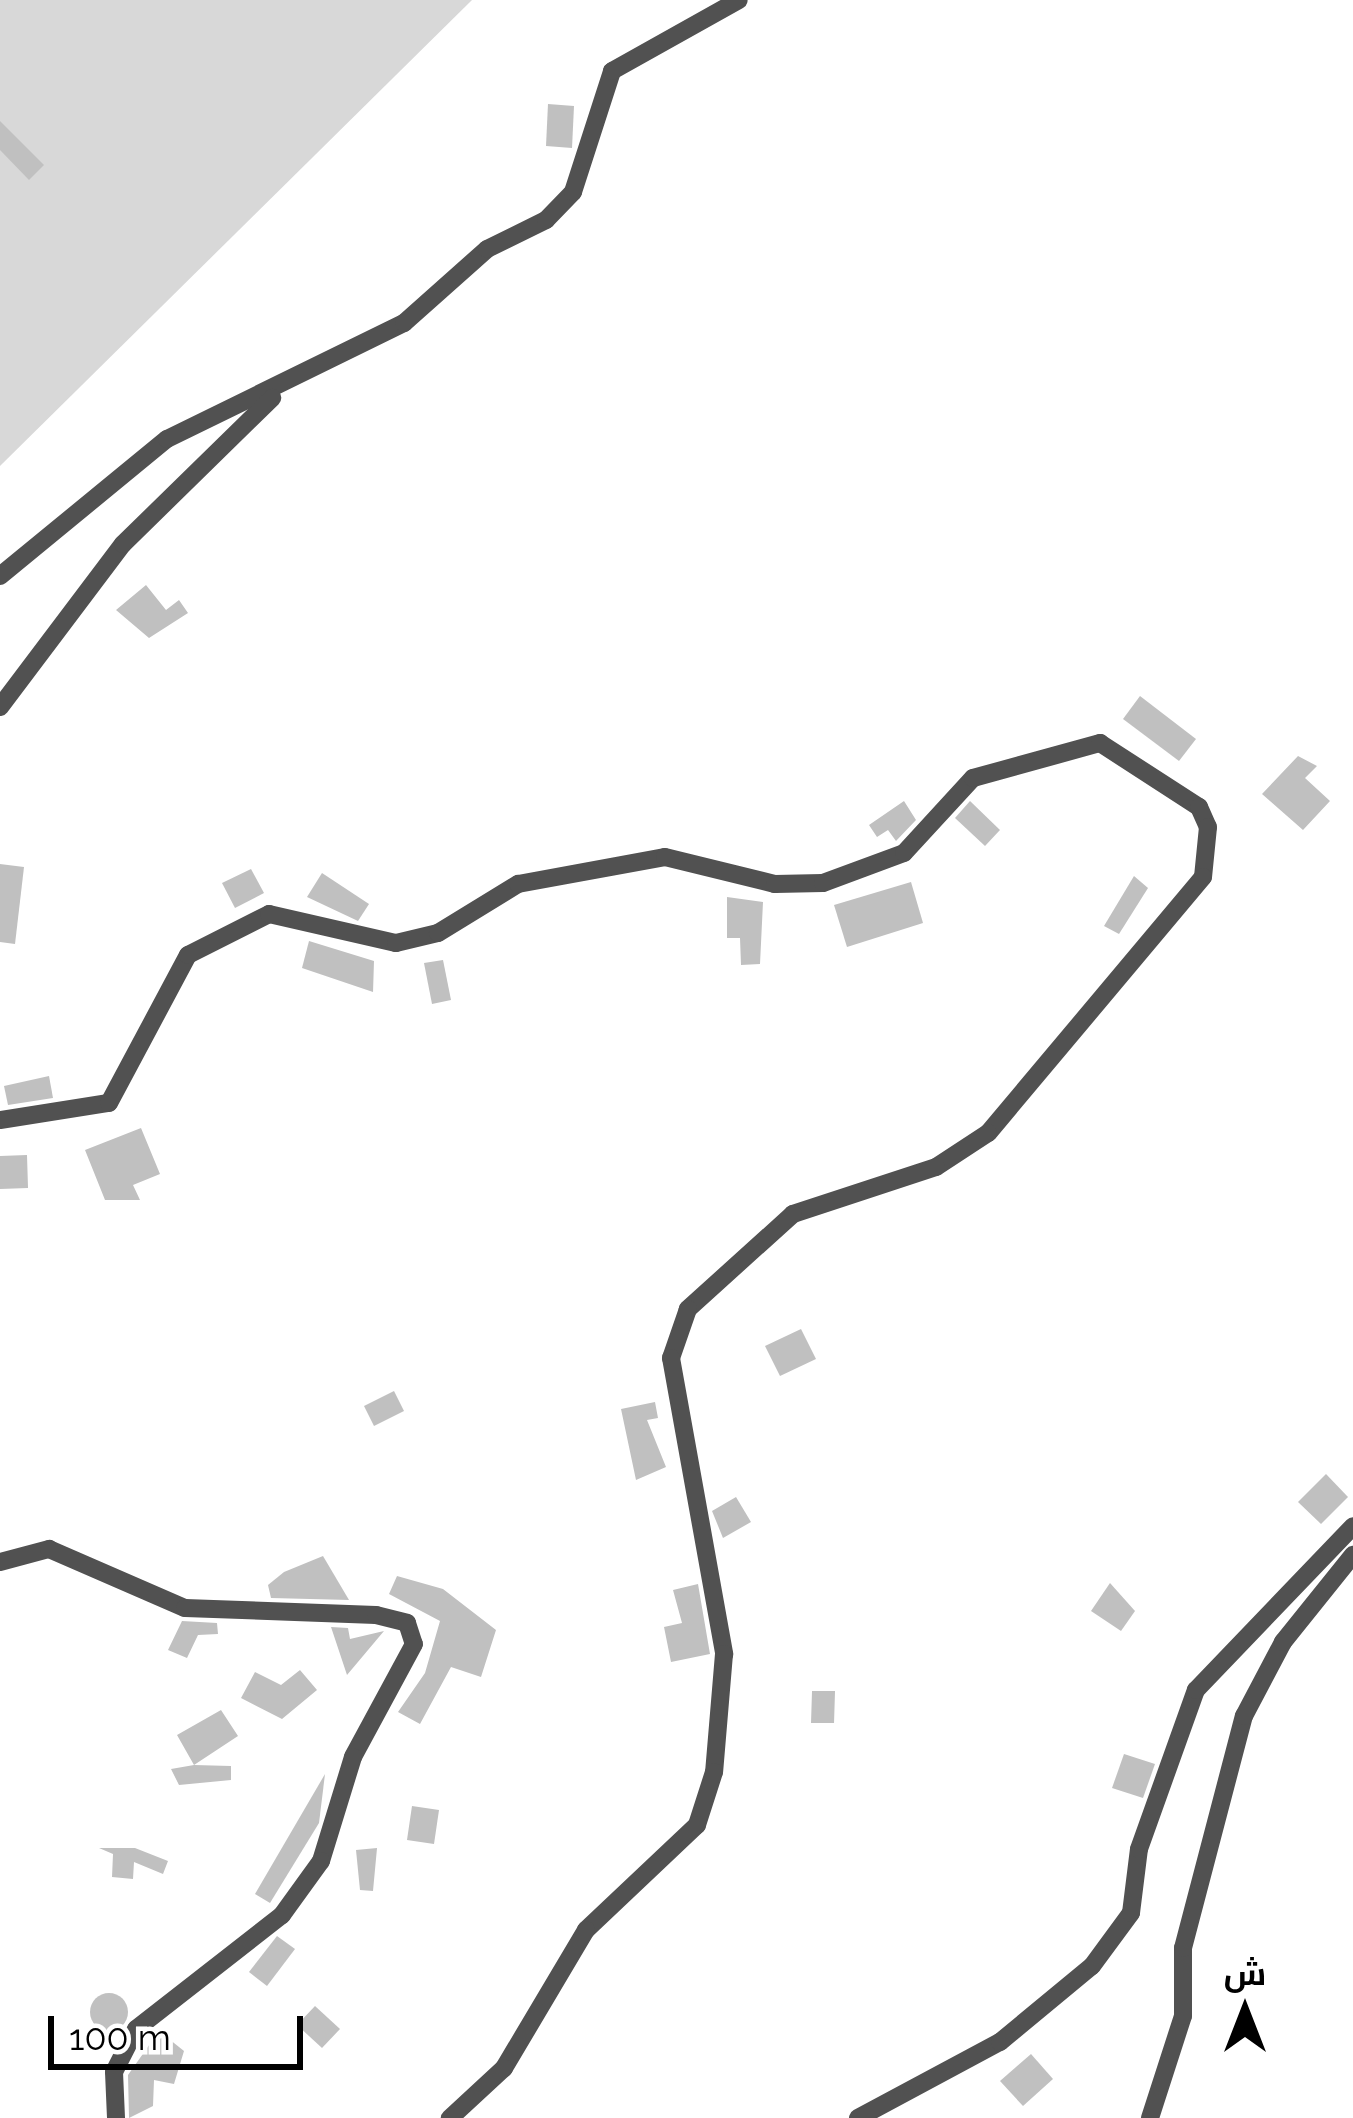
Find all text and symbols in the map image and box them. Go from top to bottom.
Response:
north arrow [1185,1950,1305,2070]
text: ش [1224,1954,1266,1993]
scale bar [54,1992,309,2066]
text: 100 m [69,2016,171,2058]

